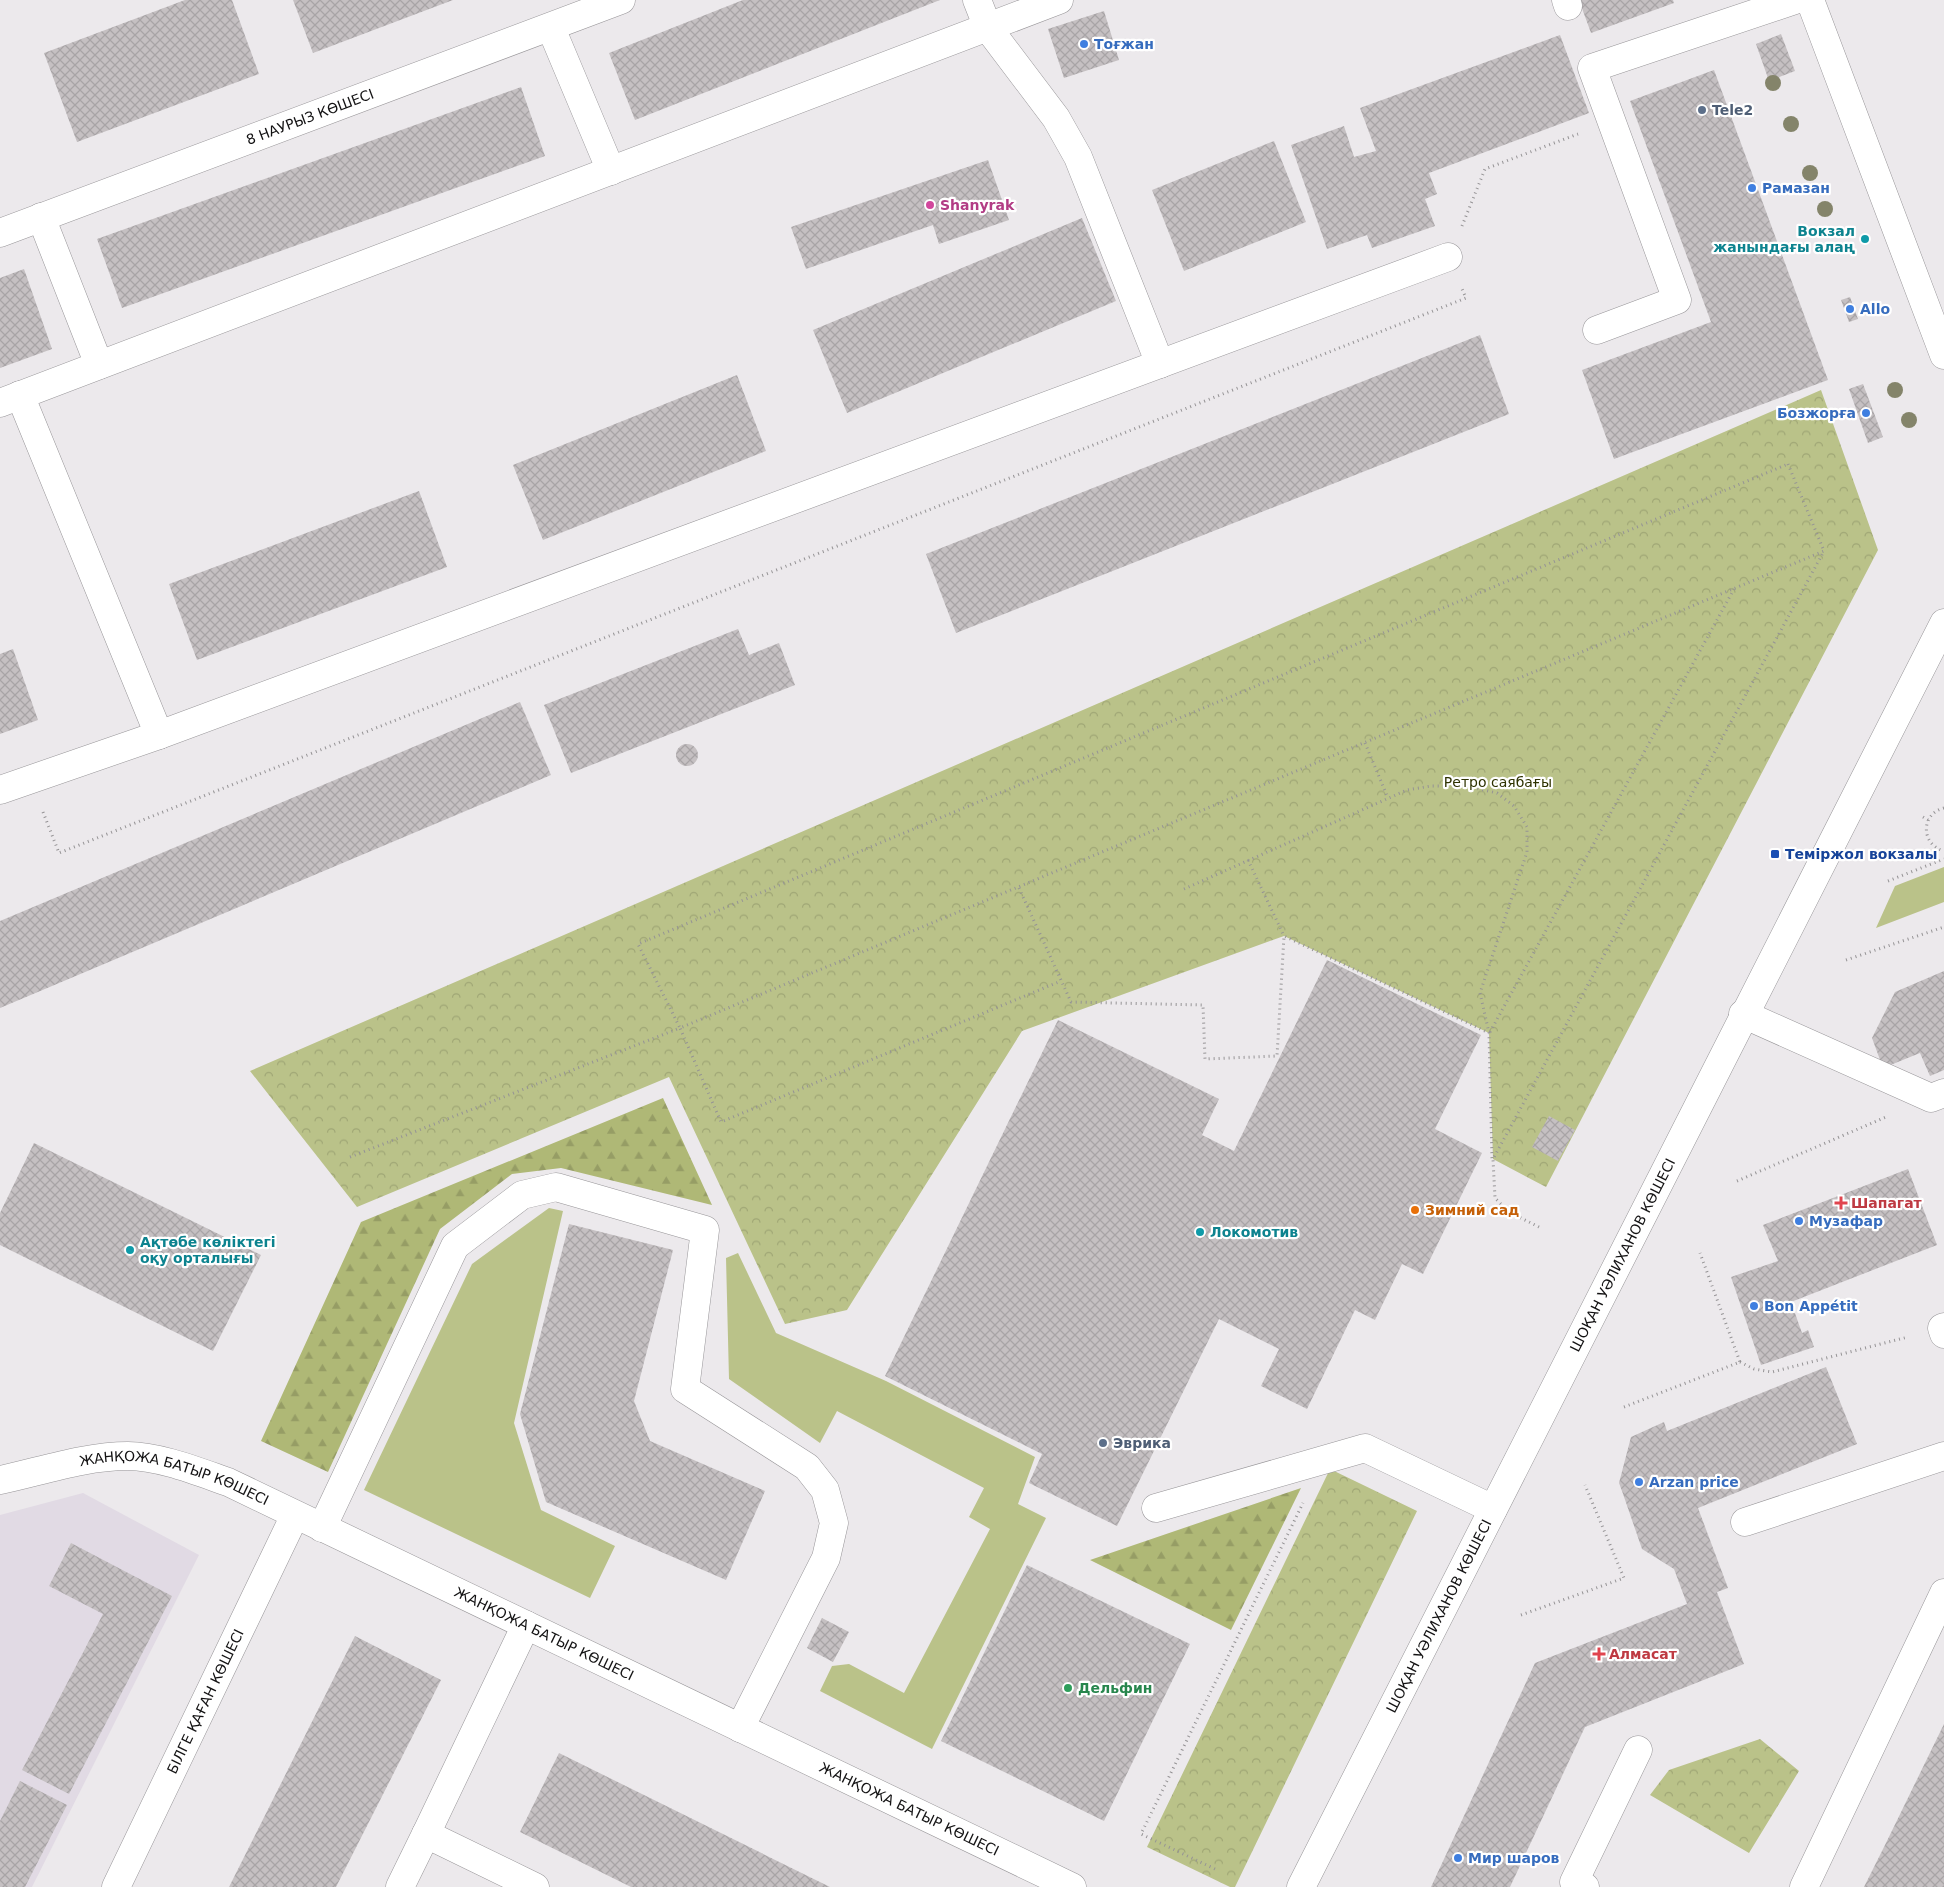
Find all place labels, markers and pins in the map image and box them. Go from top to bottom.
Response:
place label: Тоғжан [1094,36,1154,52]
marker: Тоғжан [1078,38,1090,50]
place label: Tele2 [1712,102,1753,118]
marker: Tele2 [1696,104,1708,116]
place label: Рамазан [1762,180,1830,196]
marker: Рамазан [1746,182,1758,194]
place label: Shanyrak [940,197,1015,213]
marker: Shanyrak [924,199,936,211]
place label: Вокзал жанындағы алаң [1713,223,1855,255]
marker: Вокзал жанындағы алаң [1859,233,1871,245]
place label: Allo [1860,301,1890,317]
marker: Allo [1844,303,1856,315]
place label: Бозжорға [1777,405,1856,421]
marker: Бозжорға [1860,407,1872,419]
place label: Теміржол вокзалы [1785,846,1937,862]
marker: Теміржол вокзалы [1769,848,1781,860]
place label: Шапагат [1851,1195,1923,1211]
marker: Шапагат [1835,1197,1847,1209]
place label: Зимний сад [1425,1202,1519,1218]
marker: Зимний сад [1409,1204,1421,1216]
place label: Музафар [1809,1213,1883,1229]
marker: Музафар [1793,1215,1805,1227]
place label: Локомотив [1210,1224,1298,1240]
marker: Локомотив [1194,1226,1206,1238]
place label: Ақтөбе көліктегі оқу орталығы [140,1234,276,1266]
marker: Ақтөбе көліктегі оқу орталығы [124,1244,136,1256]
place label: Bon Appétit [1764,1298,1858,1314]
marker: Bon Appétit [1748,1300,1760,1312]
place label: Эврика [1113,1435,1171,1451]
marker: Эврика [1097,1437,1109,1449]
place label: Arzan price [1649,1474,1739,1490]
marker: Arzan price [1633,1476,1645,1488]
place label: Алмасат [1609,1646,1678,1662]
marker: Алмасат [1593,1648,1605,1660]
place label: Дельфин [1078,1680,1152,1696]
marker: Дельфин [1062,1682,1074,1694]
place label: Мир шаров [1468,1850,1560,1866]
marker: Мир шаров [1452,1852,1464,1864]

